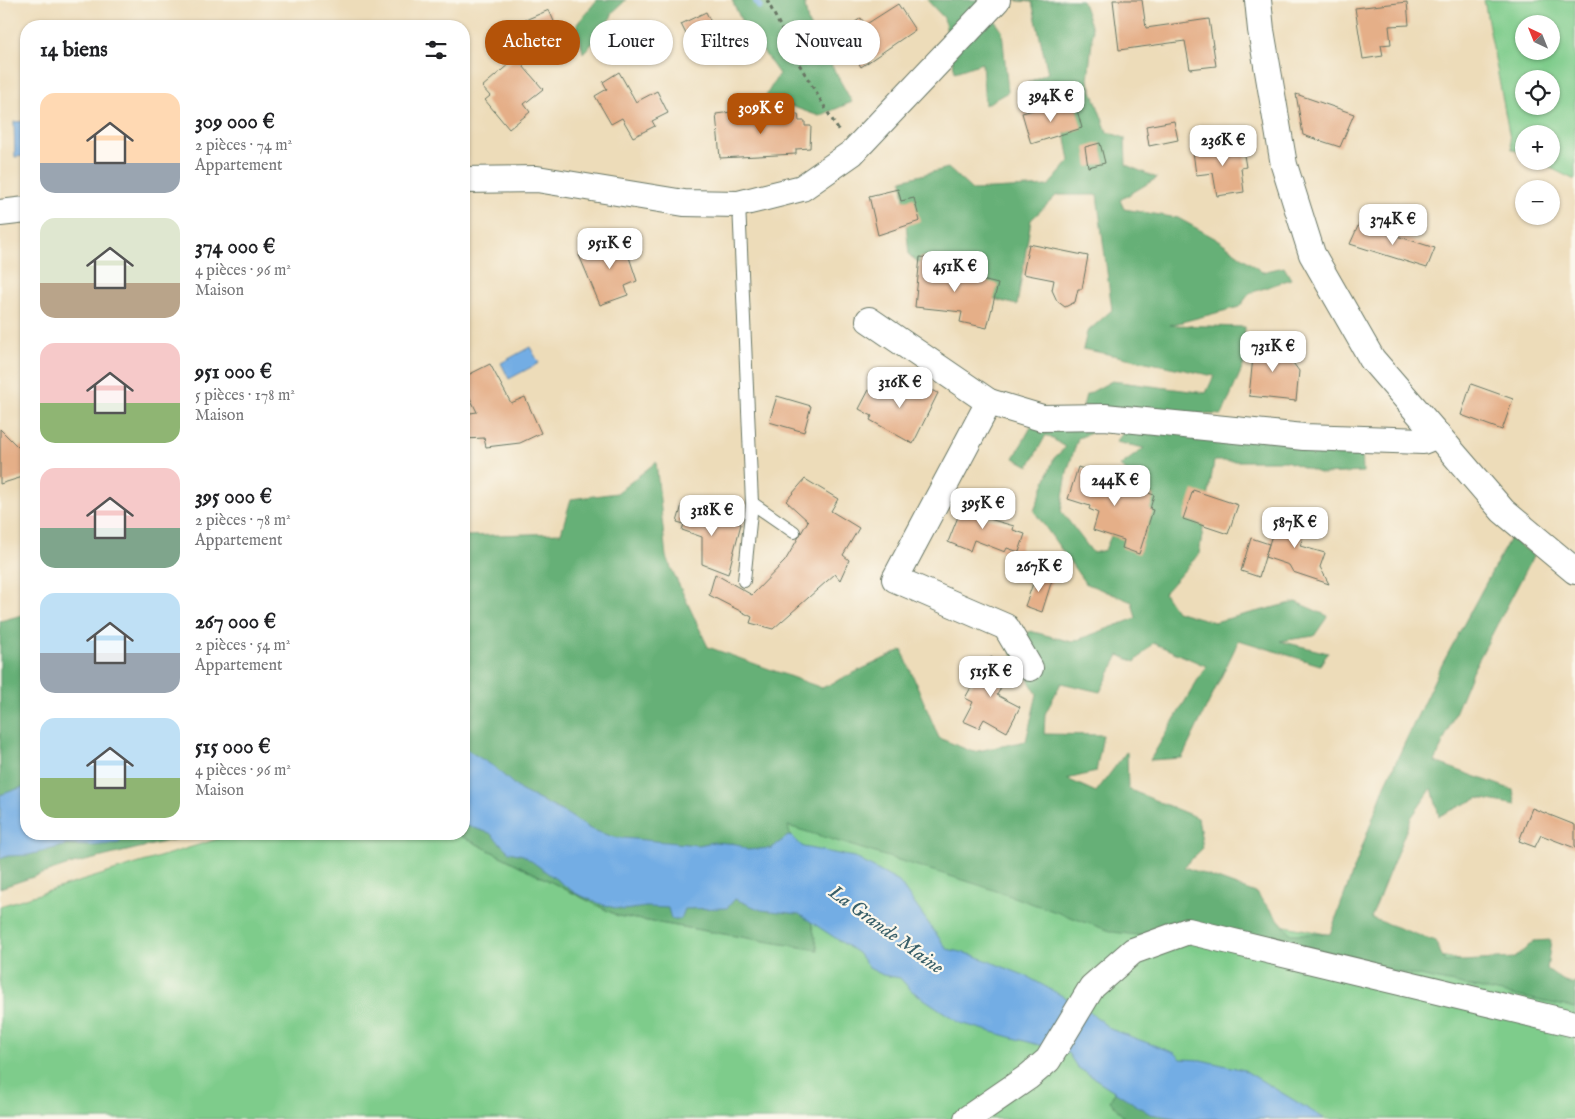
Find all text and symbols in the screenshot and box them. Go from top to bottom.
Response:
north arrow [1515,15,1560,60]
map controls [1515,15,1560,225]
chip: Acheter [485,20,580,65]
chip: Louer [590,20,673,65]
chip: Filtres [683,20,767,65]
chip: Nouveau [777,20,880,65]
icon: filters [422,36,450,64]
text: 14 biens [40,37,108,64]
button: locate [1515,70,1560,115]
pin: 394K € [1010,80,1092,123]
text: 394K € [1028,87,1074,107]
pin: 309K € [720,92,802,135]
text: 309K € [738,99,784,119]
text: 309 000 € [195,109,275,136]
icon: home [80,113,140,173]
pin: 236K € [1182,124,1264,167]
button: + [1515,125,1560,170]
text: 236K € [1201,131,1245,151]
text: 2 pièces · 74 m² [195,136,292,156]
text: Appartement [195,156,282,176]
button: − [1515,180,1560,225]
pin: 374K € [1352,204,1434,246]
text: 374K € [1370,210,1416,230]
pin: 951K € [569,228,651,270]
text: 374 000 € [195,234,275,261]
text: 951K € [588,234,632,254]
icon: home [80,238,140,298]
pin: 451K € [914,250,996,293]
text: 451K € [933,257,977,277]
text: 4 pièces · 96 m² [195,261,291,281]
text: Maison [195,281,244,301]
pin: 731K € [1232,330,1314,373]
text: 731K € [1251,337,1295,357]
text: 951 000 € [195,359,272,386]
icon: home [80,363,140,423]
pin: 316K € [859,366,941,409]
text: 316K € [878,373,922,393]
text: 5 pièces · 178 m² [195,386,295,406]
text: Maison [195,406,244,426]
pin: 244K € [1074,464,1156,507]
text: 244K € [1091,471,1139,491]
text: 395 000 € [195,484,272,511]
icon: home [80,488,140,548]
pin: 395K € [942,488,1024,530]
pin: 318K € [671,494,753,537]
text: 395K € [961,494,1005,514]
text: 318K € [691,501,733,521]
pin: 587K € [1254,506,1336,549]
text: 2 pièces · 78 m² [195,511,291,531]
text: 587K € [1273,513,1317,533]
text: Appartement [195,531,282,551]
pin: 267K € [998,550,1080,593]
text: 267K € [1016,557,1062,577]
text: 267 000 € [195,609,276,636]
icon: home [80,613,140,673]
text: 2 pièces · 54 m² [195,636,290,656]
text: Appartement [195,656,282,676]
pin: 515K € [950,656,1032,698]
text: 515K € [970,662,1012,682]
text: 515 000 € [195,734,270,761]
icon: home [80,738,140,798]
text: 4 pièces · 96 m² [195,761,291,781]
text: Maison [195,781,244,801]
water label: La Grande Maine [823,879,949,980]

